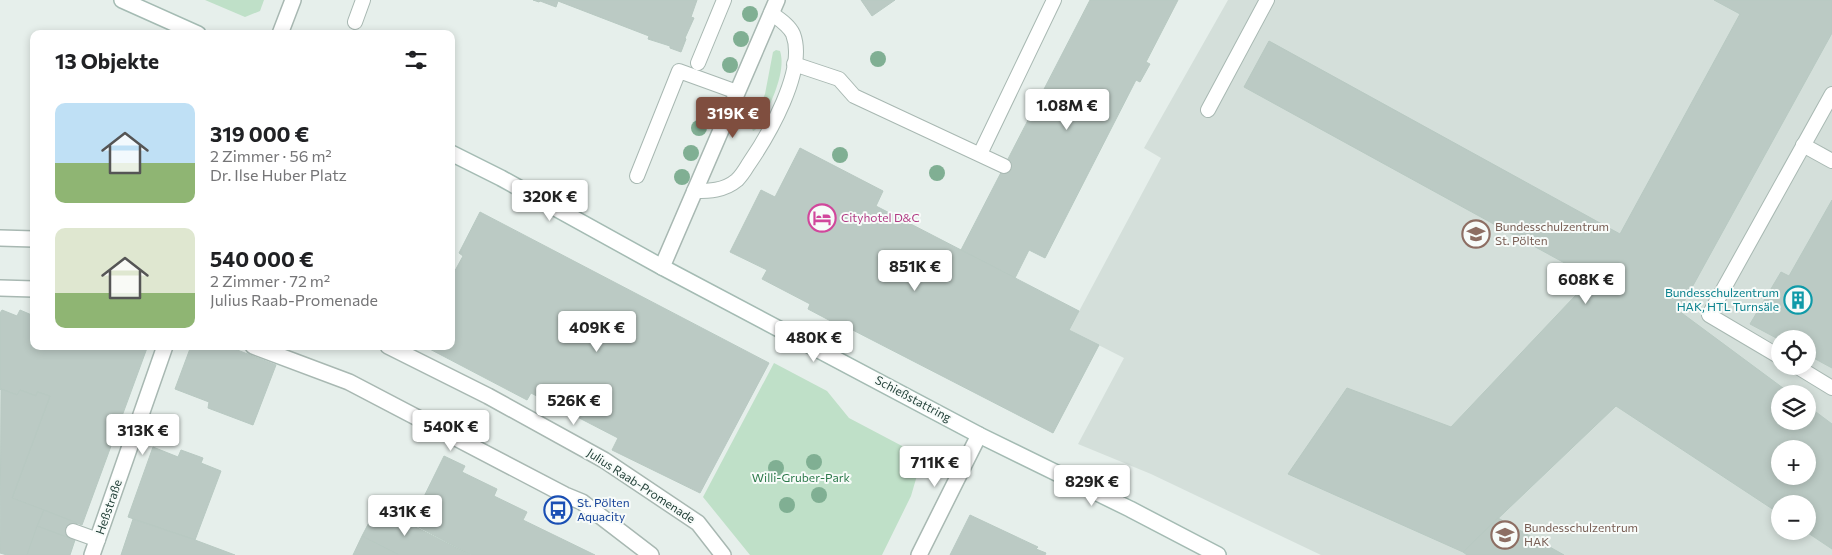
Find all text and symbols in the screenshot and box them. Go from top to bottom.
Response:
icon: filters [402,46,430,74]
text: 13 Objekte [55,48,159,73]
pin: 1.08M € [1021,88,1113,131]
text: 1.08M € [1036,95,1098,114]
pin: 319K € [692,96,774,139]
text: 319K € [707,103,759,122]
text: 319 000 € [210,121,309,146]
icon: home [95,123,155,183]
text: 2 Zimmer · 56 m² [210,146,332,165]
text: Dr. Ilse Huber Platz [210,165,347,184]
pin: 320K € [509,180,591,222]
text: 320K € [523,186,577,205]
hotel icon: Cityhotel D&C [807,203,837,233]
place label: Cityhotel D&C [841,210,920,224]
school or university icon: Bundesschulzentrum St. Pölten [1461,219,1491,249]
place label: Bundesschulzentrum St. Pölten [1495,219,1609,247]
text: 540 000 € [210,246,314,271]
icon: home [95,248,155,308]
pin: 851K € [874,250,956,292]
text: 851K € [889,256,941,275]
pin: 608K € [1545,262,1627,305]
text: 608K € [1558,269,1614,288]
text: 2 Zimmer · 72 m² [210,271,330,290]
place label: Bundesschulzentrum HAK, HTL Turnsäle [1665,285,1779,313]
building icon: Bundesschulzentrum HAK, HTL Turnsäle [1783,285,1813,315]
text: Julius Raab-Promenade [210,290,378,309]
pin: 409K € [556,310,638,353]
text: 409K € [569,317,625,336]
pin: 480K € [773,320,855,363]
text: 480K € [786,327,842,346]
map controls [1771,330,1816,540]
button: locate [1771,330,1816,375]
street label: Schießstattring [873,372,954,424]
pin: 526K € [533,384,615,426]
button: layers [1771,385,1816,430]
text: 526K € [547,390,601,409]
pin: 540K € [410,410,492,452]
pin: 313K € [102,414,184,456]
text: 540K € [423,416,479,435]
text: 313K € [117,420,169,439]
button: + [1771,440,1816,485]
street label: Julius Raab-Promenade [584,445,698,526]
pin: 711K € [894,446,976,488]
text: 711K € [911,452,959,471]
pin: 829K € [1051,464,1133,507]
park label: Willi-Gruber-Park [752,470,851,484]
text: 829K € [1065,471,1119,490]
street label: Heßstraße [92,477,124,536]
pin: 431K € [364,494,446,537]
bus stop icon: St. Pölten Aquacity [543,495,573,525]
place label: St. Pölten Aquacity [577,495,630,523]
button: − [1771,495,1816,540]
text: 431K € [379,501,431,520]
school or university icon: Bundesschulzentrum HAK [1490,520,1520,550]
place label: Bundesschulzentrum HAK [1524,520,1638,548]

